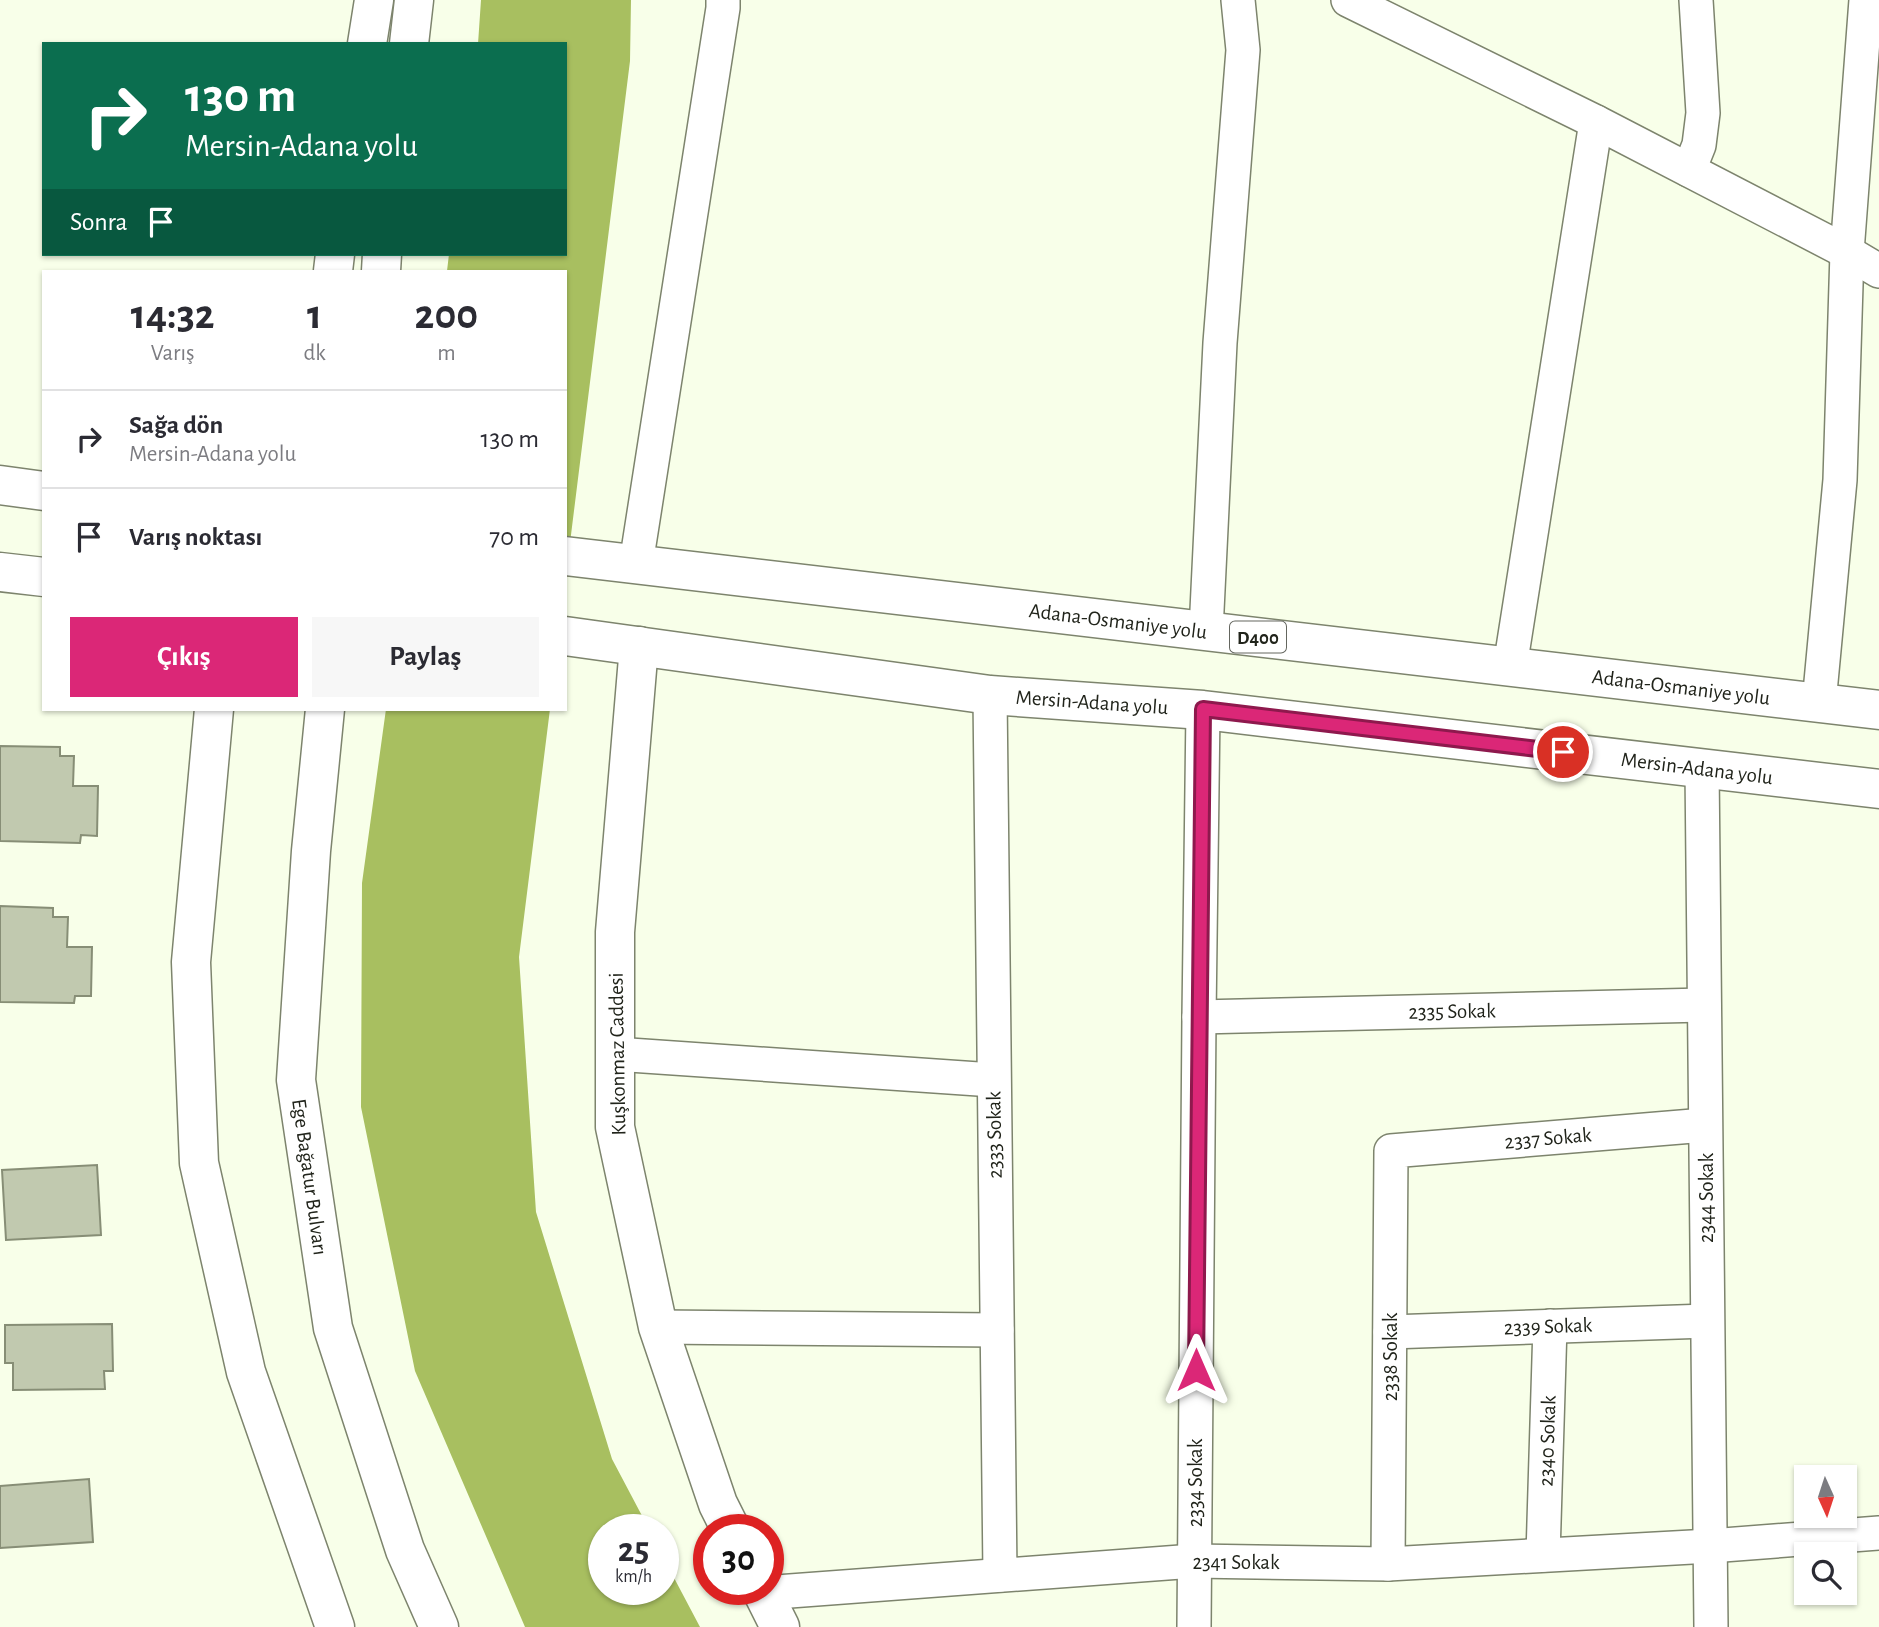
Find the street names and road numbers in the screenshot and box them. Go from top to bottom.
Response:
street label: Adana-Osmaniye yolu [1028,600,1208,643]
road number: D400 [1230,622,1286,652]
street label: Adana-Osmaniye yolu [1591,666,1771,709]
street label: Mersin-Adana yolu [1015,687,1169,718]
street label: Mersin-Adana yolu [1620,749,1774,788]
street label: Kuşkonmaz Caddesi [606,972,629,1136]
street label: 2335 Sokak [1408,1000,1496,1023]
street label: 2333 Sokak [983,1091,1006,1179]
street label: Ege Bağatur Bulvarı [288,1097,331,1257]
street label: 2337 Sokak [1504,1124,1593,1153]
street label: 2344 Sokak [1696,1153,1717,1243]
street label: 2338 Sokak [1380,1312,1401,1401]
street label: 2339 Sokak [1503,1314,1593,1339]
street label: 2340 Sokak [1535,1395,1560,1487]
street label: 2334 Sokak [1185,1438,1206,1527]
street label: 2341 Sokak [1192,1552,1280,1573]

